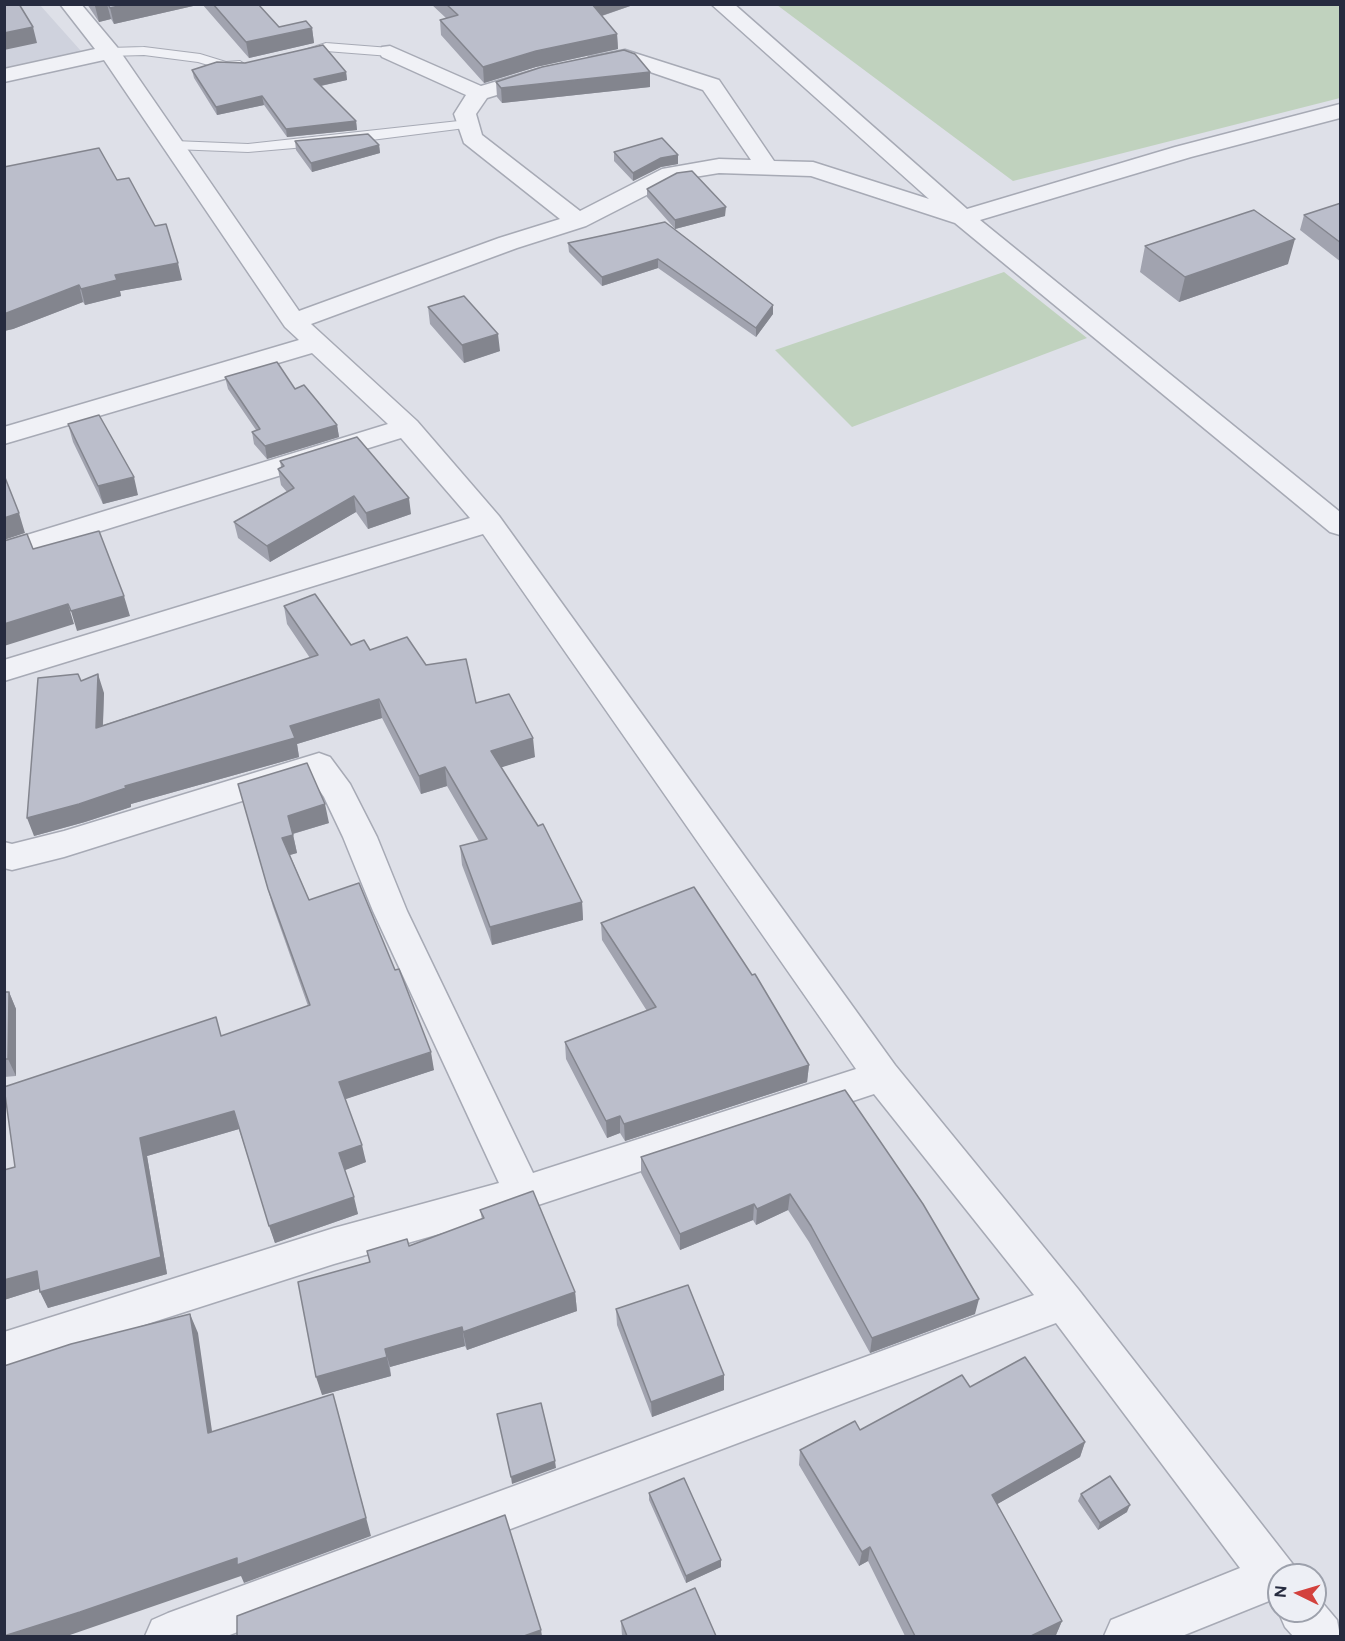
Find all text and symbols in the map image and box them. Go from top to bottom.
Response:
north arrow [1267,1563,1327,1623]
text: N [1271,1585,1291,1599]

